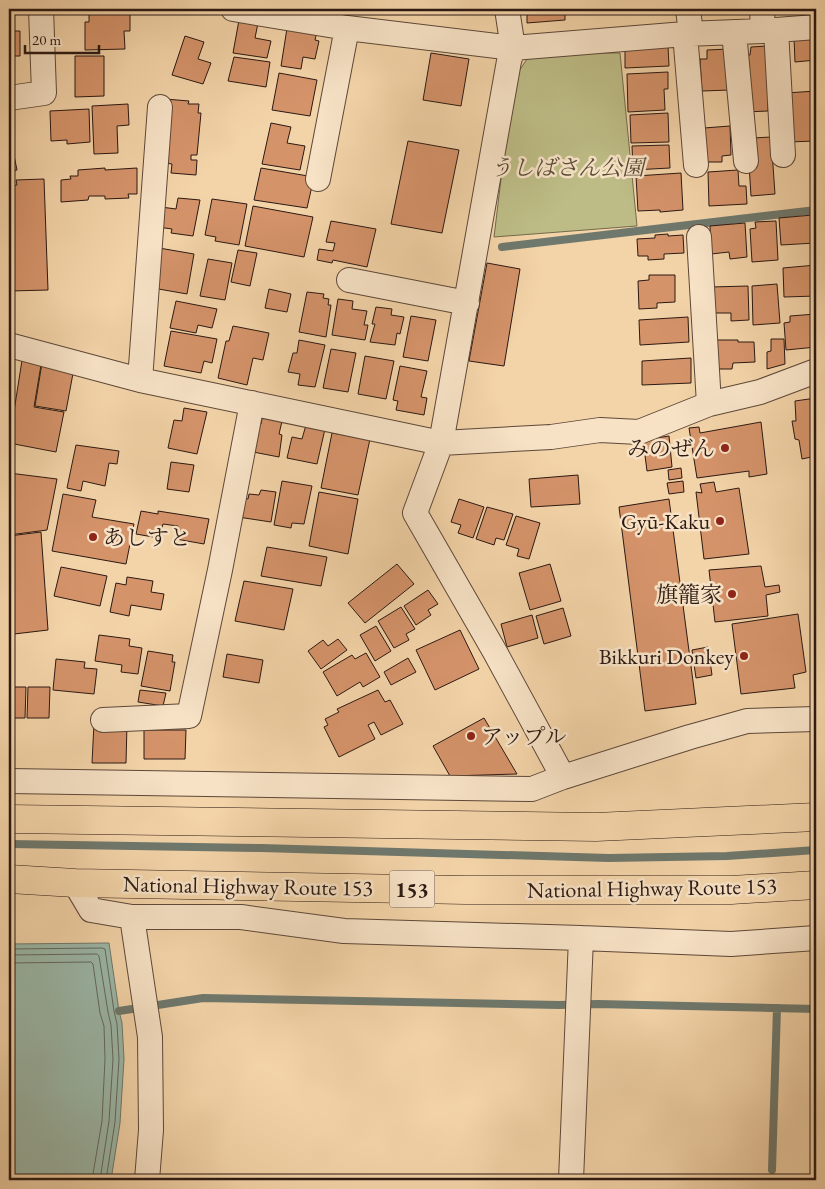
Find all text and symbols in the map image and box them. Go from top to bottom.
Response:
scale bar [25,22,99,54]
text: 20 m [32,30,61,49]
park label: うしばさん公園 [490,153,647,182]
place label: みのぜん [627,434,715,463]
marker: みのぜん [719,442,731,454]
place label: Gyū-Kaku [621,507,710,536]
marker: Gyū-Kaku [714,515,726,527]
place label: あしすと [103,523,191,552]
marker: あしすと [87,531,99,543]
place label: 旗籠家 [656,580,722,609]
marker: 旗籠家 [726,588,738,600]
place label: Bikkuri Donkey [599,642,734,671]
marker: Bikkuri Donkey [738,650,750,662]
place label: アップル [481,722,567,751]
marker: アップル [465,730,477,742]
street label: National Highway Route 153 [123,869,373,903]
road number: 153 [390,871,434,908]
street label: National Highway Route 153 [527,871,777,905]

